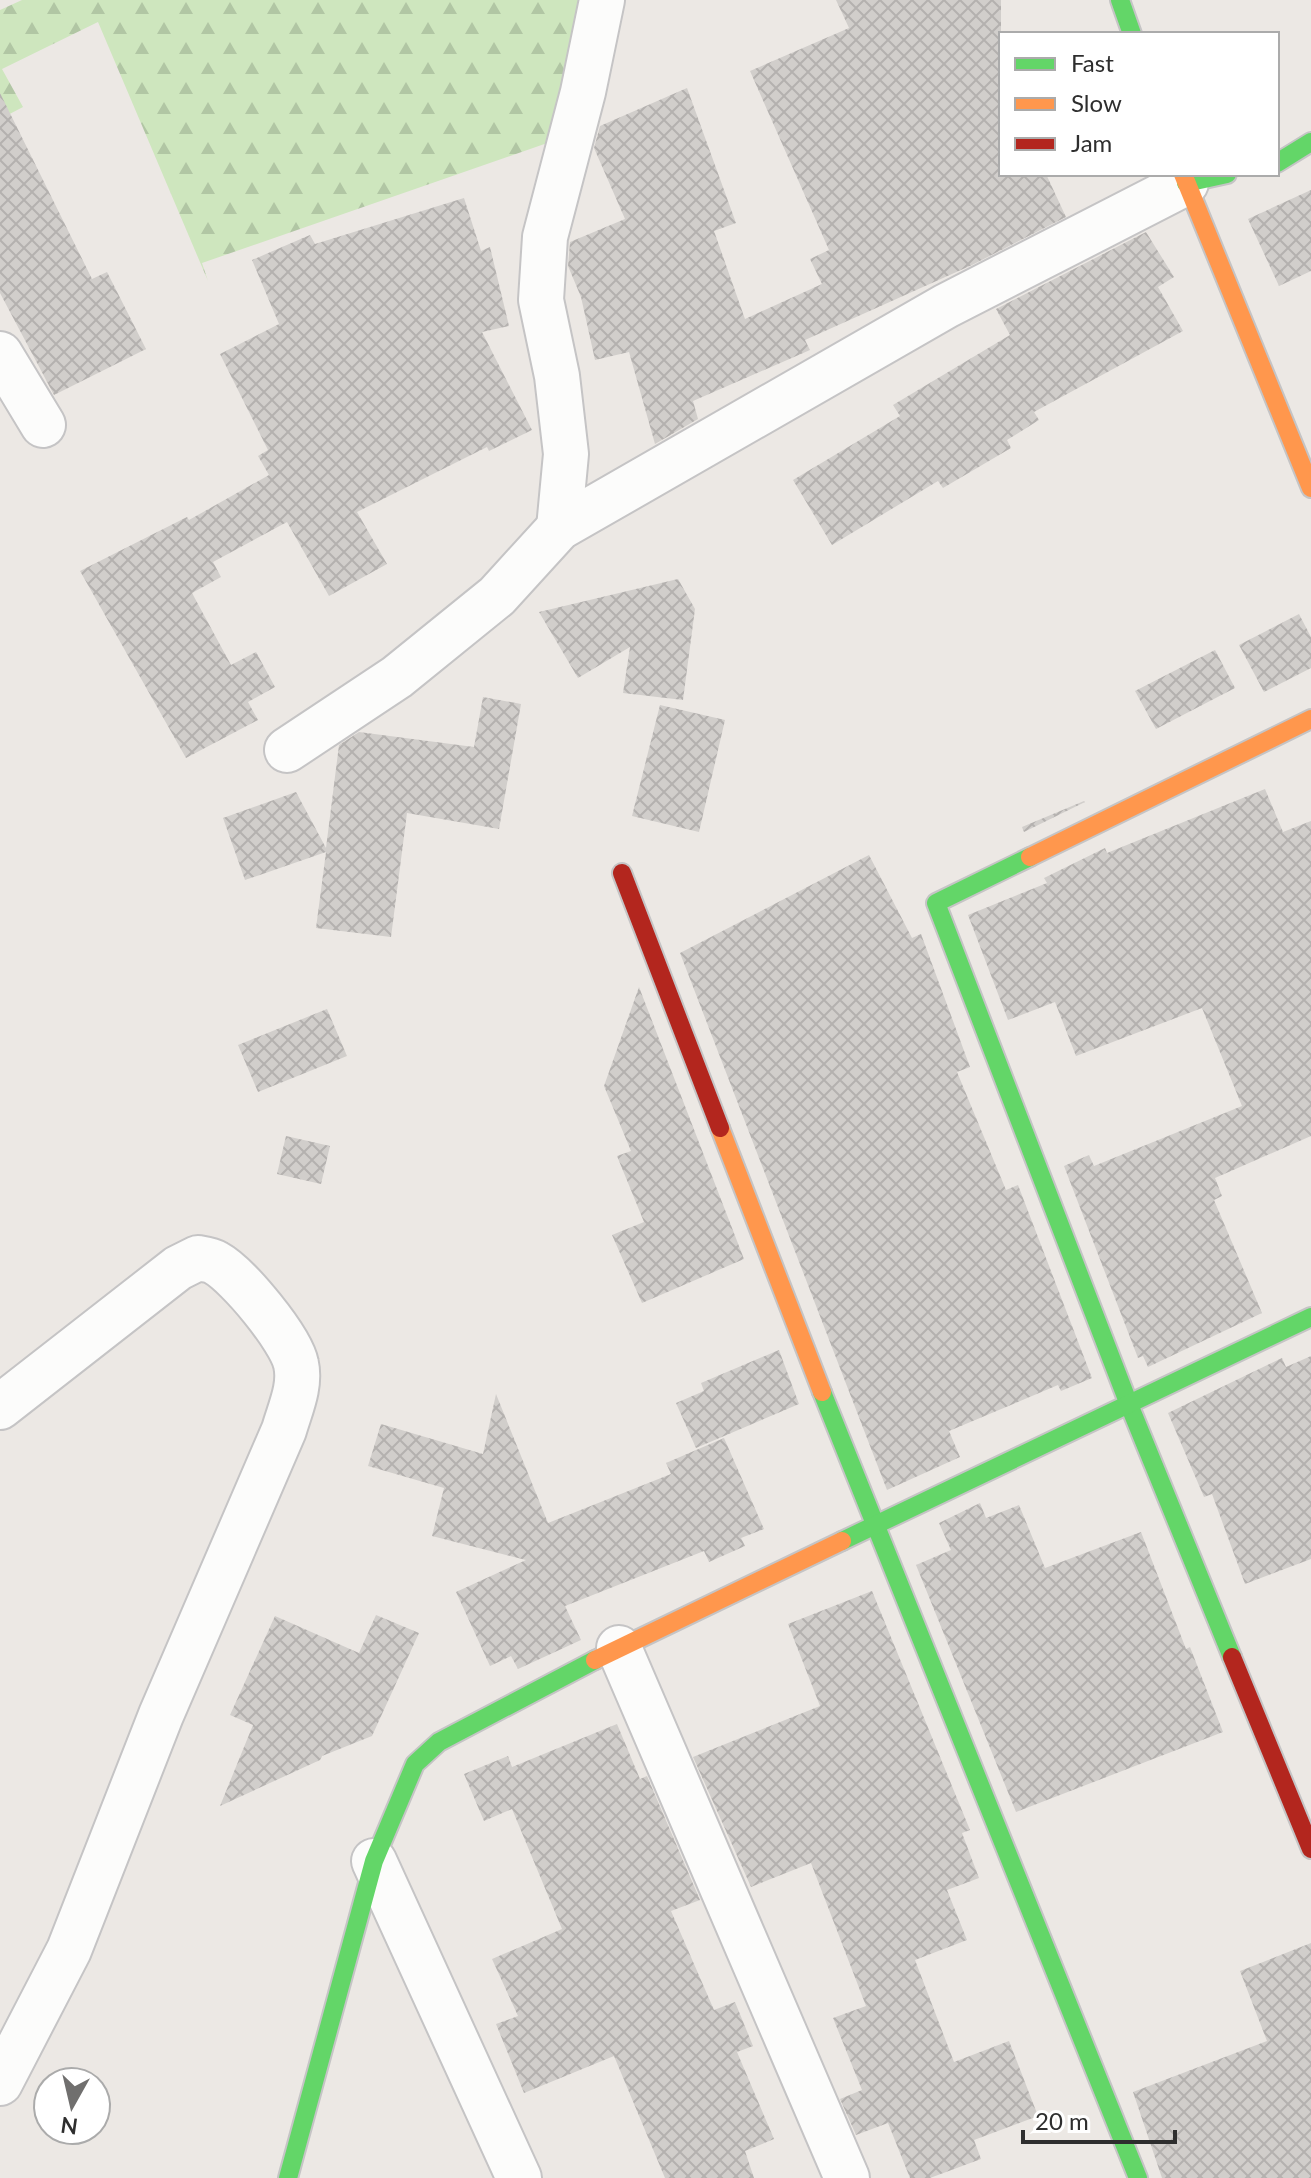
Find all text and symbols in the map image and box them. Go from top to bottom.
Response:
legend [999,32,1279,176]
text: Fast [1071,48,1114,77]
text: Slow [1071,88,1122,117]
text: Jam [1071,128,1112,157]
north arrow [32,2066,112,2146]
scale bar [1023,2094,1175,2144]
text: 20 m [1035,2106,1089,2135]
text: N [59,2112,79,2141]

